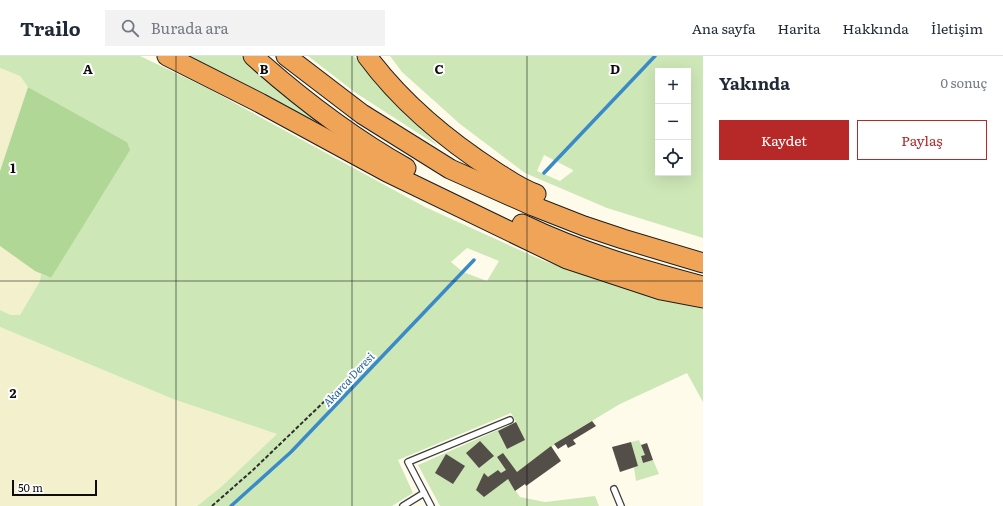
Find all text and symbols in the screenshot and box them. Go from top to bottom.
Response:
search box [105,10,385,46]
text: Trailo [20,14,81,42]
text: Burada ara [151,16,229,39]
icon: search [119,17,141,39]
text: Ana sayfa [692,18,755,38]
text: Harita [777,18,821,38]
text: Hakkında [843,18,909,38]
text: İletişim [931,18,983,38]
text: A [83,59,93,78]
text: B [260,59,269,78]
text: C [434,59,444,78]
text: D [610,59,620,78]
map controls [655,68,691,176]
button: + [655,68,691,104]
text: Yakında [719,70,790,95]
text: 0 sonuç [941,73,987,92]
button: − [655,104,691,140]
button: Kaydet [719,120,849,160]
button: Paylaş [857,120,987,160]
button: locate [655,140,691,176]
text: 1 [10,158,16,177]
water label: Akarca Deresi [319,348,378,410]
text: 2 [10,383,17,402]
scale bar [12,478,97,497]
text: 50 m [18,479,43,495]

